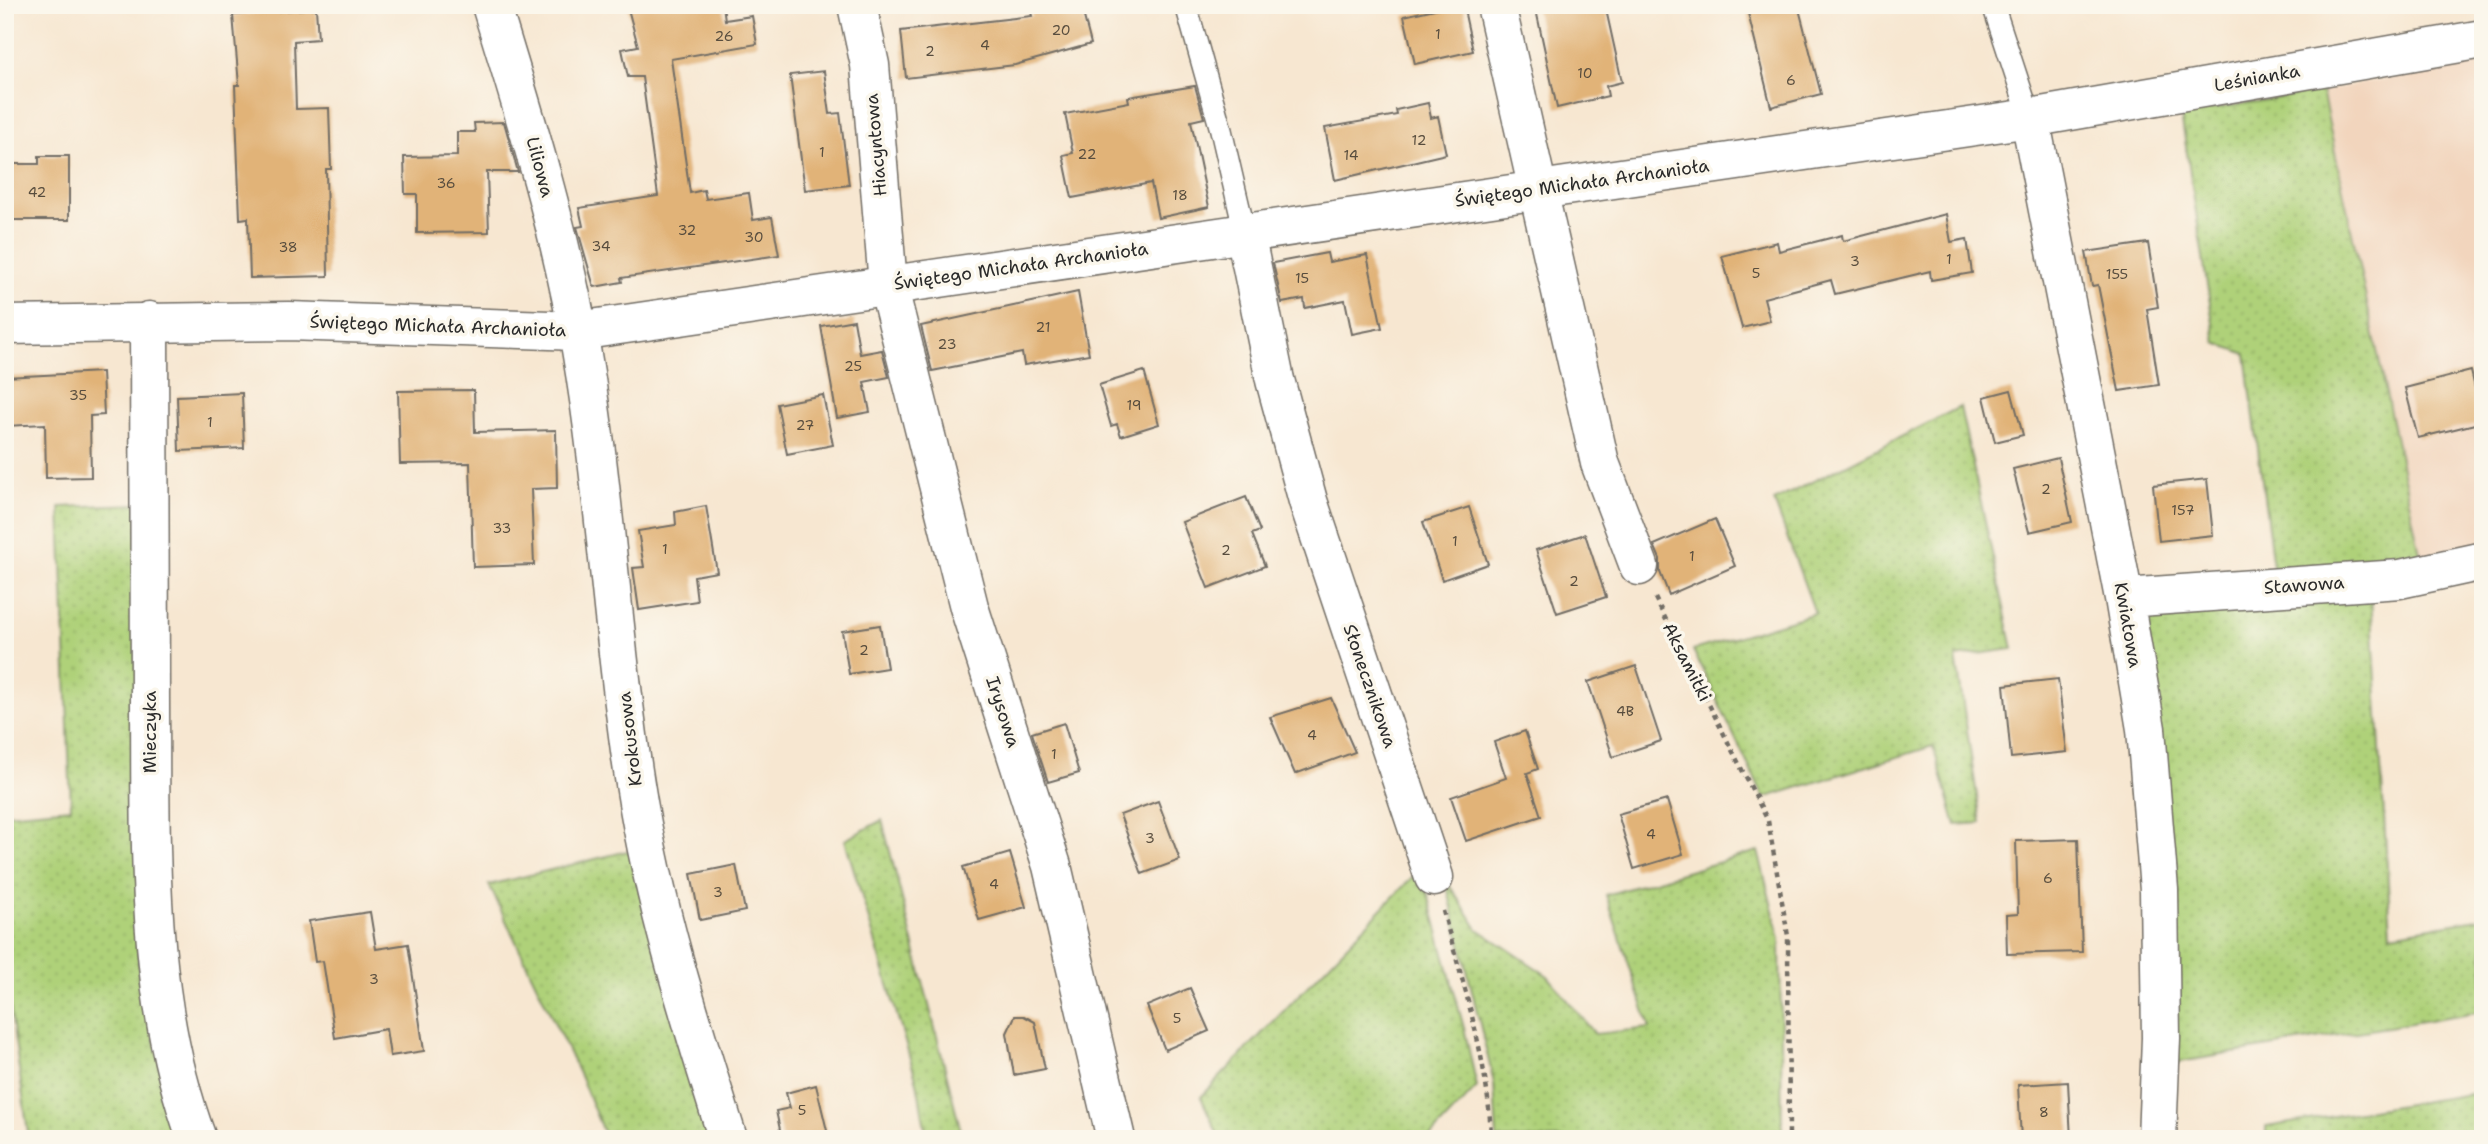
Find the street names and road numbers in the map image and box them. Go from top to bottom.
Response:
street label: Leśnianka [2212,59,2302,97]
street label: Hiacyntowa [860,93,892,197]
street label: Liliowa [520,134,560,200]
street label: Świętego Michała Archanioła [1453,153,1711,213]
street label: Świętego Michała Archanioła [892,236,1150,296]
street label: Świętego Michała Archanioła [309,310,567,342]
street label: Stawowa [2263,570,2345,600]
street label: Kwiatowa [2109,580,2147,670]
street label: Aksamitki [1657,618,1717,706]
street label: Słonecznikowa [1338,621,1402,751]
street label: Irysowa [980,673,1026,751]
street label: Krokusowa [612,690,648,788]
street label: Mieczyka [138,691,162,773]

